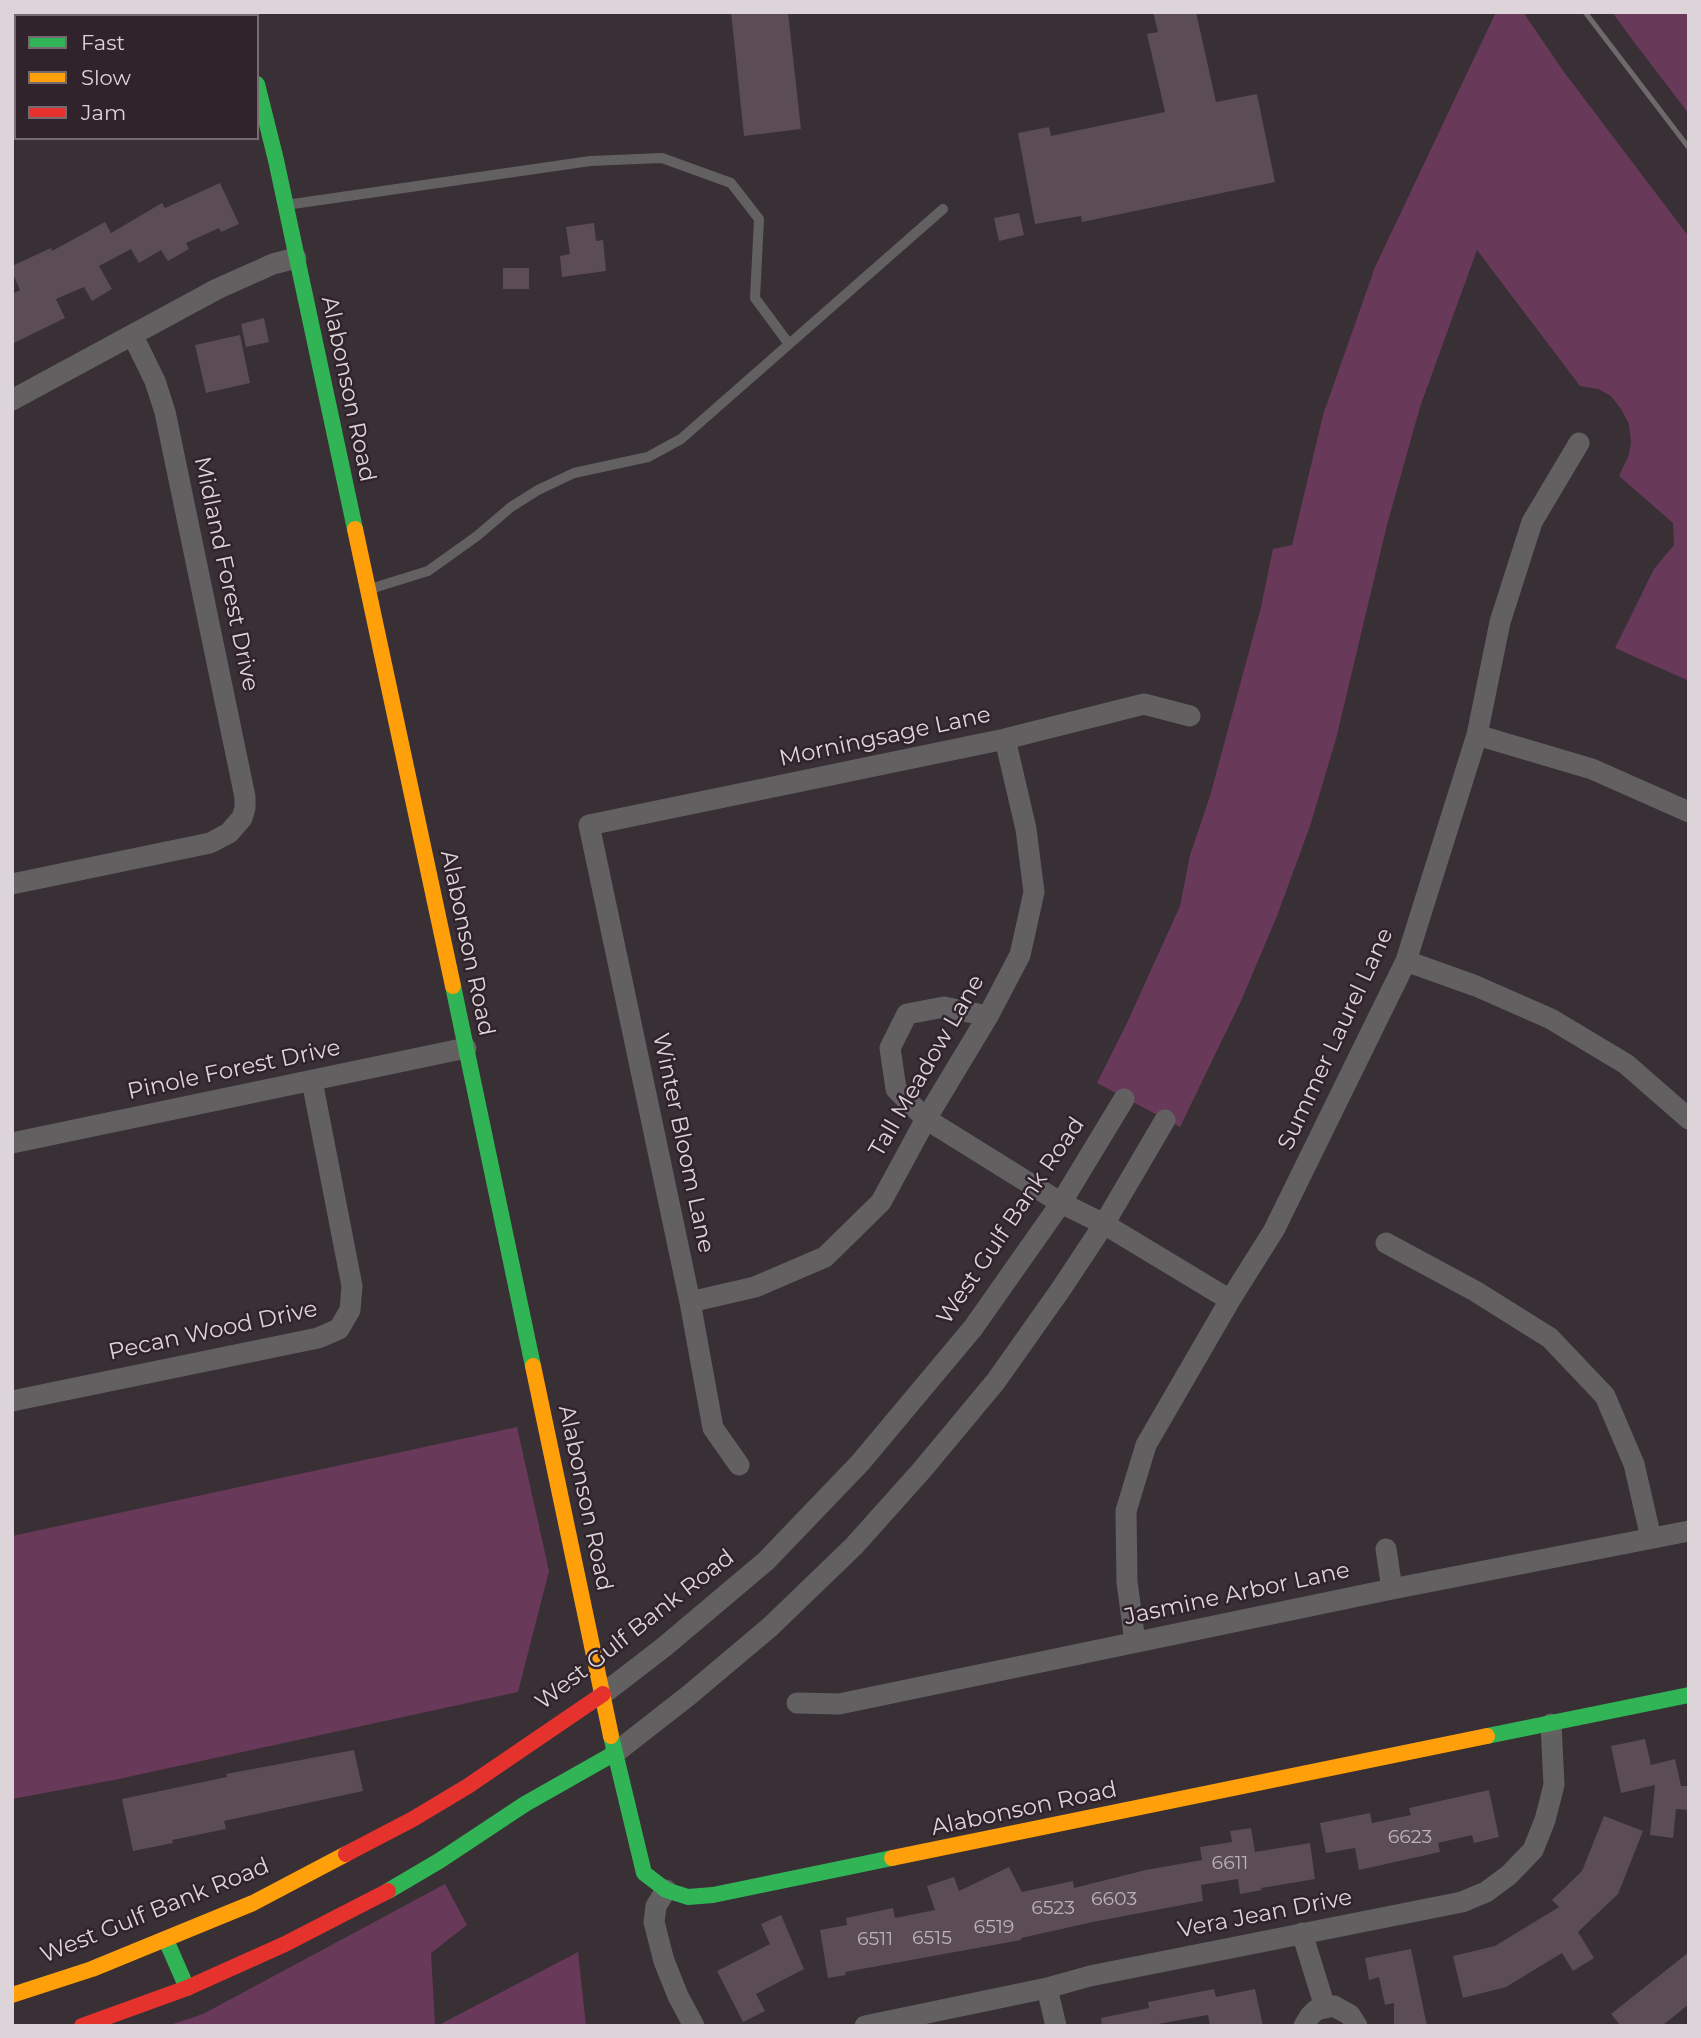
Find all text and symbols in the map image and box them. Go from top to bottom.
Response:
legend [14,14,259,140]
text: Fast [81,30,125,55]
text: Slow [81,65,131,90]
text: Jam [81,100,126,125]
street label: Alabonson Road [315,294,381,484]
street label: Midland Forest Drive [188,454,264,694]
street label: Morningsage Lane [777,701,993,773]
street label: Alabonson Road [434,848,500,1038]
street label: Summer Laurel Lane [1272,924,1400,1154]
street label: Tall Meadow Lane [864,970,990,1162]
street label: Winter Bloom Lane [646,1030,720,1256]
street label: Pinole Forest Drive [125,1034,343,1106]
street label: West Gulf Bank Road [931,1112,1091,1330]
street label: Pecan Wood Drive [106,1295,320,1367]
street label: Alabonson Road [552,1403,618,1593]
street label: West Gulf Bank Road [530,1544,740,1716]
street label: Jasmine Arbor Lane [1122,1557,1352,1631]
street label: Alabonson Road [929,1776,1119,1842]
house number: 6623 [1388,1826,1432,1848]
street label: West Gulf Bank Road [37,1852,273,1970]
house number: 6611 [1212,1852,1248,1874]
street label: Vera Jean Drive [1175,1884,1355,1944]
house number: 6603 [1091,1888,1137,1910]
house number: 6523 [1031,1897,1075,1919]
house number: 6519 [974,1916,1014,1938]
house number: 6515 [912,1927,952,1949]
house number: 6511 [857,1928,893,1950]

